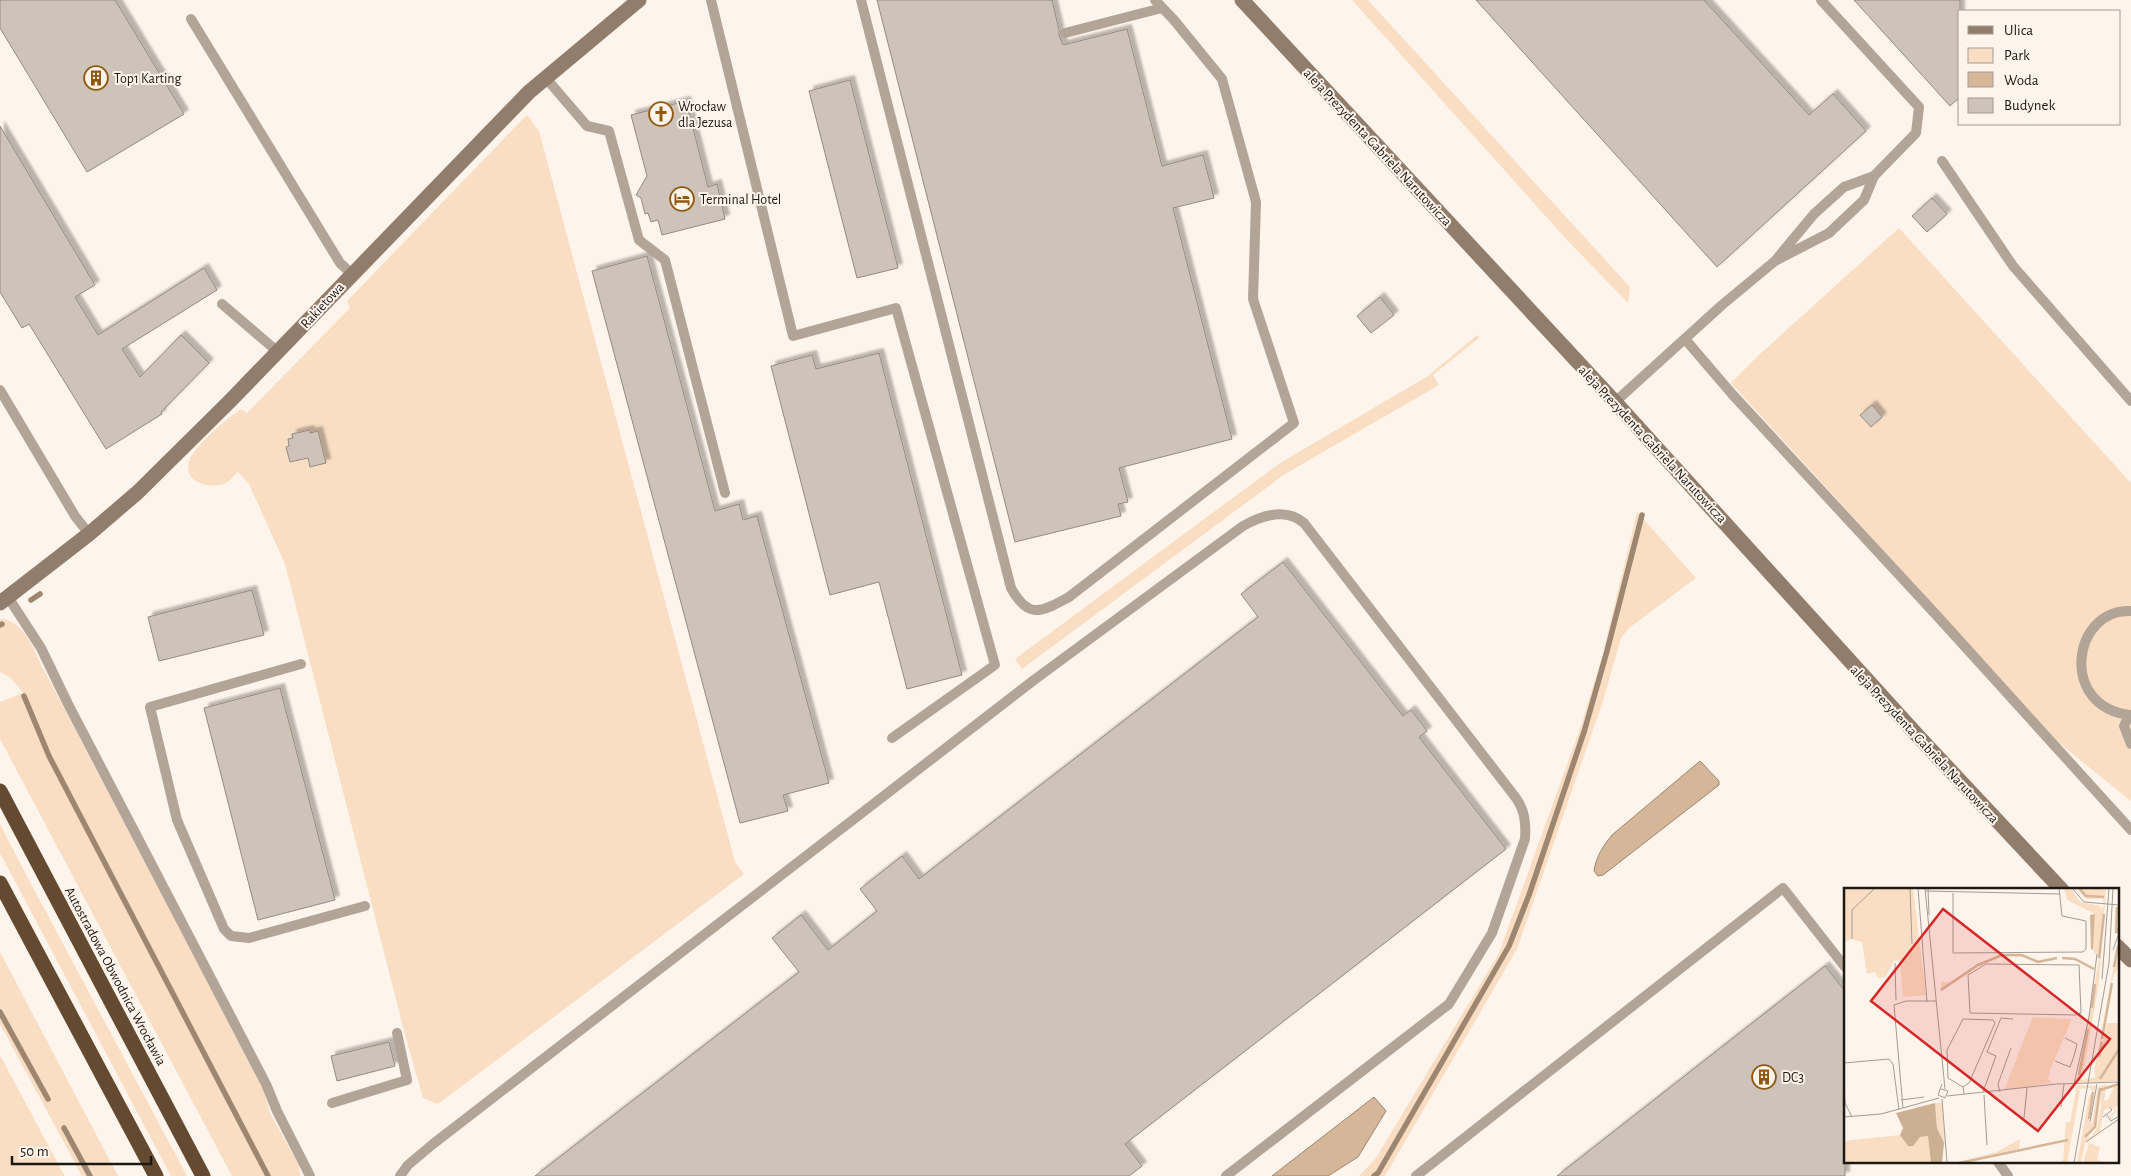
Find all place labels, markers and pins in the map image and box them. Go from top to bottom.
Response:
building icon: Top1 Karting [83,65,109,91]
place label: Top1 Karting [114,72,182,86]
place label: Wrocław dla Jezusa [678,100,733,130]
church icon: Wrocław dla Jezusa [648,101,674,127]
hotel icon: Terminal Hotel [669,186,695,212]
place label: Terminal Hotel [700,193,781,207]
building icon: DC3 [1751,1064,1777,1090]
place label: DC3 [1782,1071,1804,1085]

